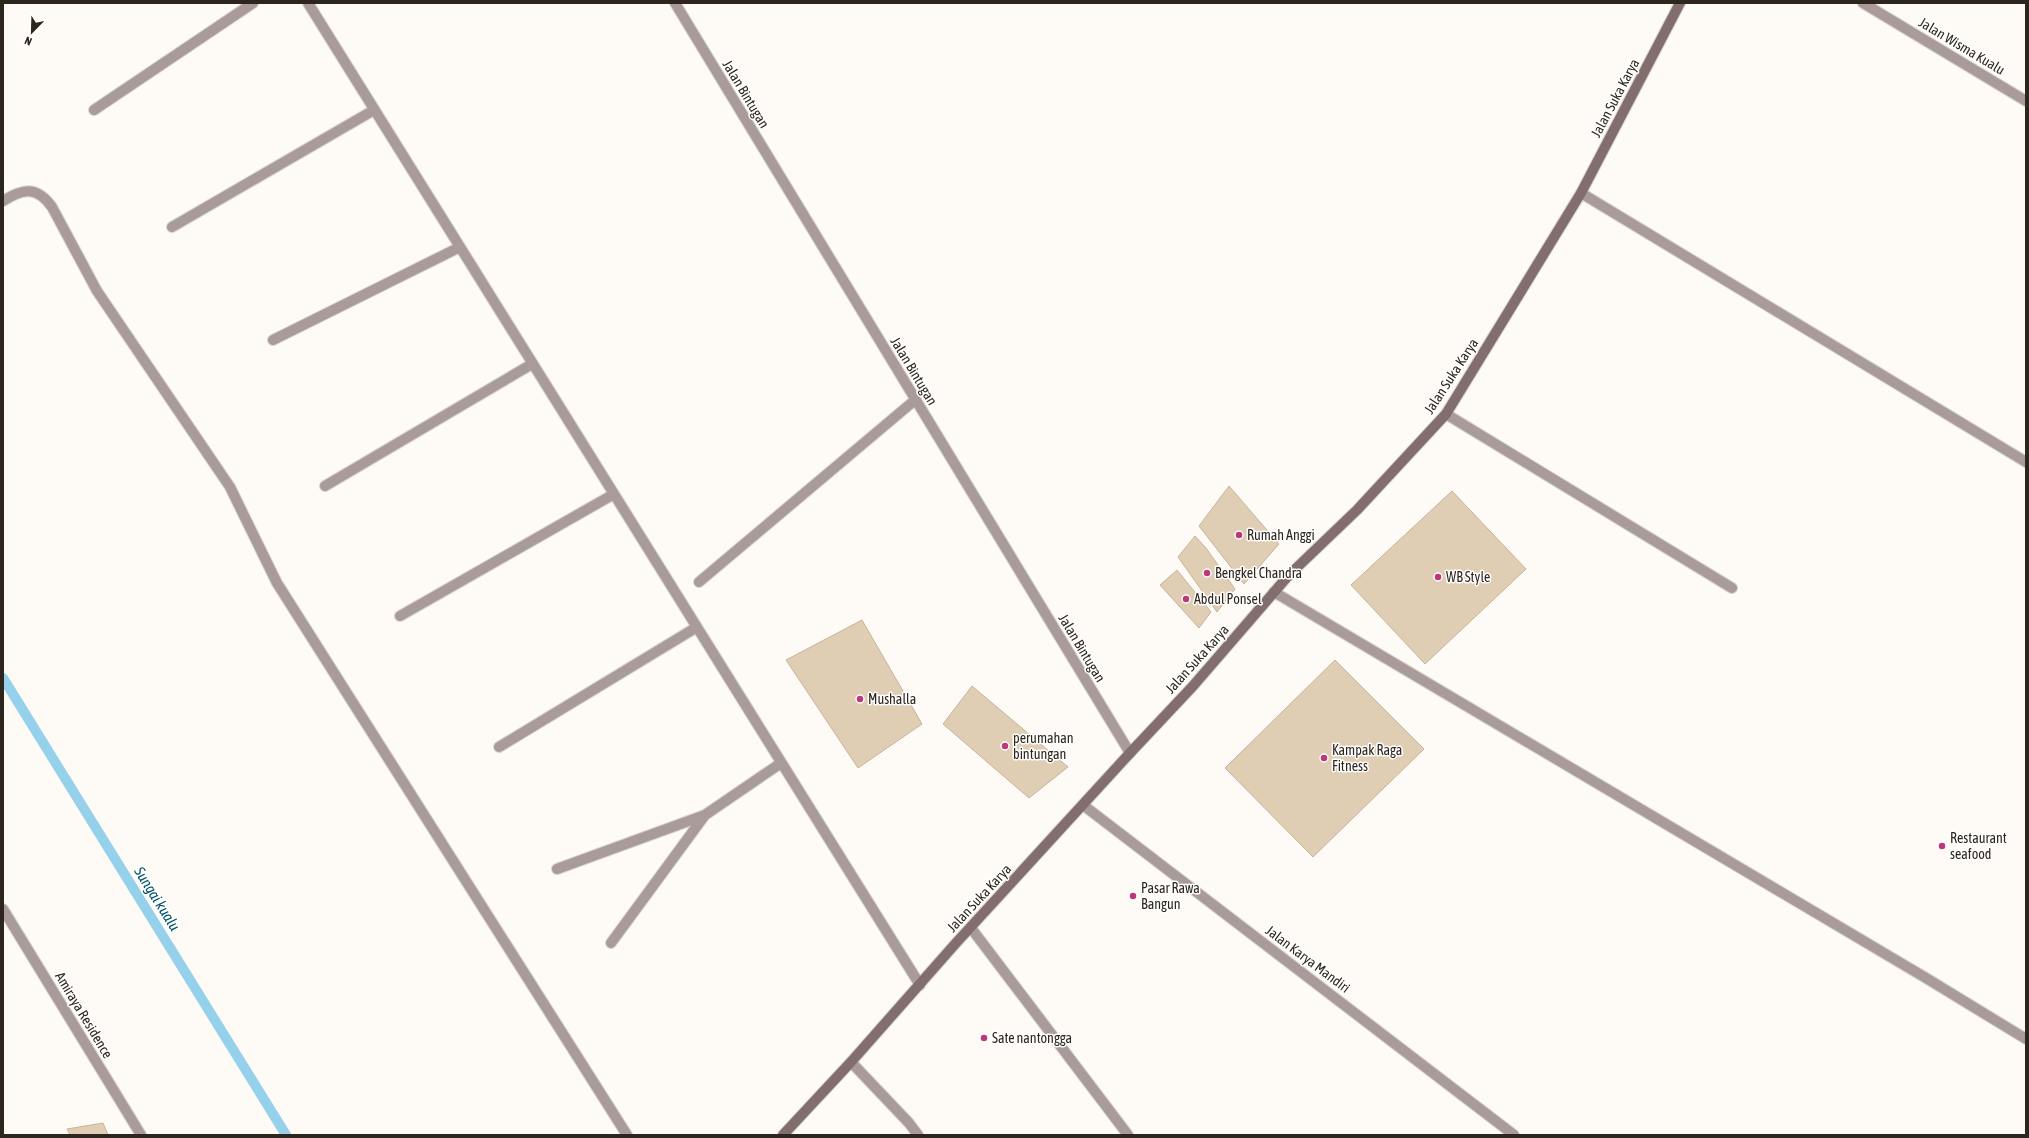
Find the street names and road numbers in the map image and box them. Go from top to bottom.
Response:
street label: Jalan Wisma Kualu [1916,14,2008,78]
street label: Jalan Suka Karya [1588,56,1642,140]
street label: Jalan Bintugan [719,57,773,131]
street label: Jalan Bintugan [887,334,941,408]
street label: Jalan Suka Karya [1421,335,1481,417]
street label: Jalan Bintugan [1055,611,1109,685]
street label: Jalan Suka Karya [1162,622,1232,696]
street label: Jalan Suka Karya [944,861,1014,935]
street label: Jalan Karya Mandiri [1263,922,1353,996]
street label: Amiraya Residence [52,969,116,1061]

